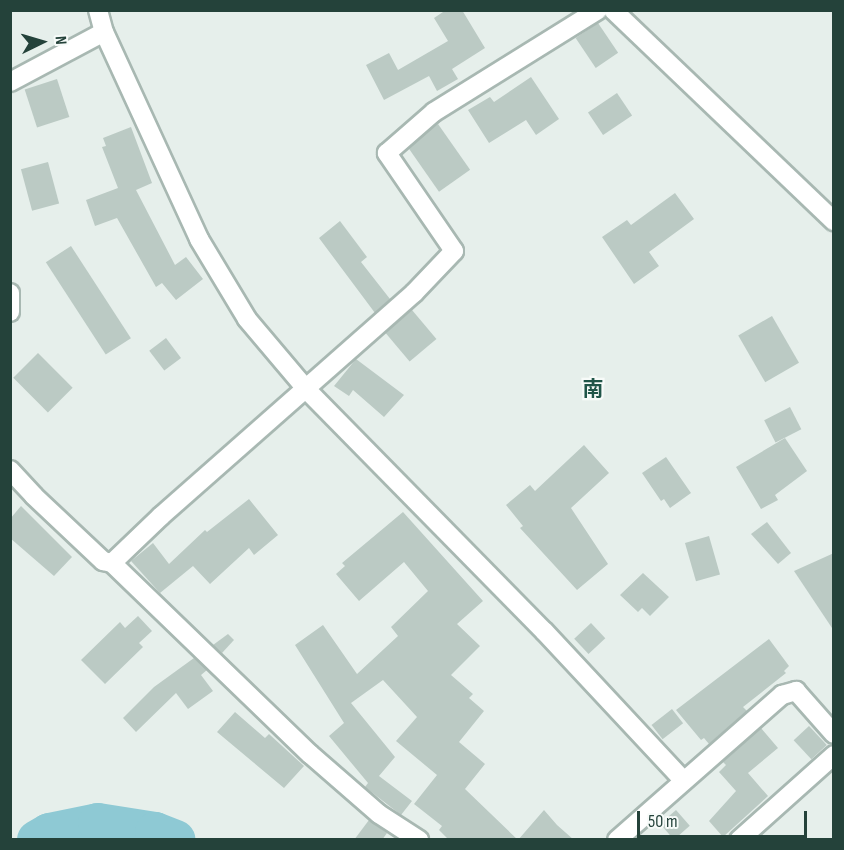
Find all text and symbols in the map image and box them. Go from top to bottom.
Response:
north arrow [12,12,72,72]
text: N [51,35,70,45]
district label: 南 [583,377,603,403]
scale bar [640,799,810,837]
text: 50 m [648,811,678,832]

